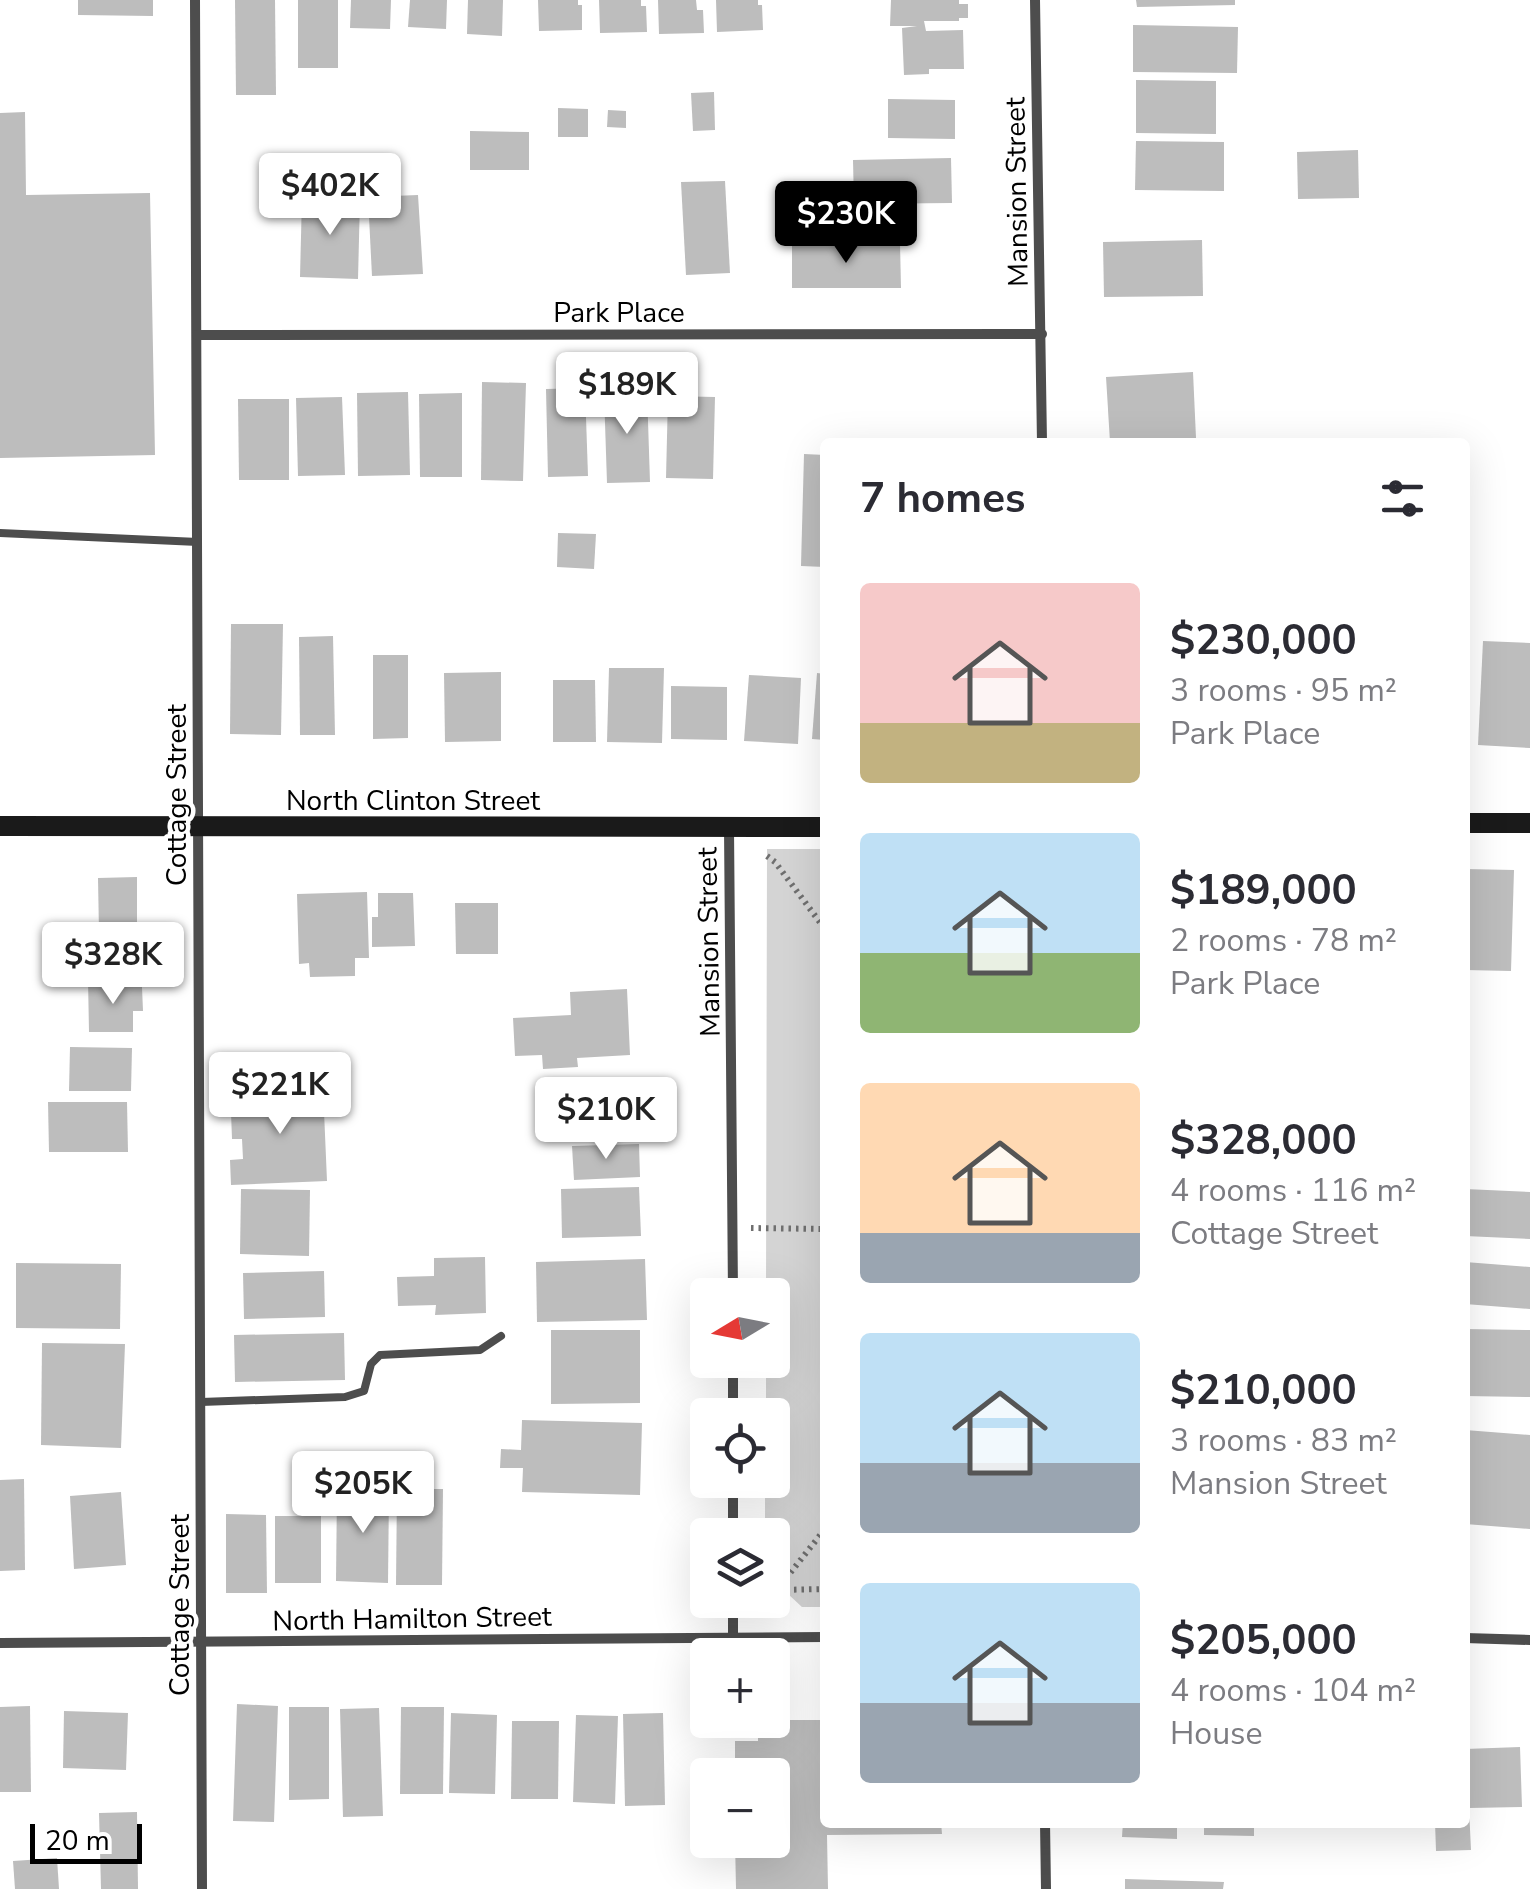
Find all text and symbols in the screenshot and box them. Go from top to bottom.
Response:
street label: Mansion Street [996,97,1038,287]
pin: $402K [260,153,400,238]
text: $402K [281,164,379,207]
pin: $230K [776,181,916,266]
text: $230K [797,192,895,235]
street label: Park Place [553,294,685,332]
pin: $189K [557,352,697,437]
text: $189K [578,363,676,406]
text: 7 homes [860,470,1025,527]
icon: filters [1375,471,1430,526]
text: $230,000 [1170,612,1357,669]
icon: home [940,623,1060,743]
text: 3 rooms · 95 m² [1170,669,1397,712]
street label: Cottage Street [158,704,196,886]
text: Park Place [1170,712,1320,755]
street label: North Clinton Street [286,782,540,820]
street label: Mansion Street [688,847,730,1037]
text: $189,000 [1170,862,1357,919]
icon: home [940,873,1060,993]
text: 2 rooms · 78 m² [1170,919,1397,962]
pin: $328K [43,922,183,1007]
text: $328K [64,933,162,976]
text: Park Place [1170,962,1320,1005]
pin: $221K [210,1052,350,1137]
text: $221K [231,1063,329,1106]
pin: $210K [536,1077,676,1162]
text: $210K [557,1088,655,1131]
text: $328,000 [1170,1112,1357,1169]
icon: home [940,1123,1060,1243]
text: 4 rooms · 116 m² [1170,1169,1416,1212]
text: Cottage Street [1170,1212,1378,1255]
north arrow [690,1278,790,1378]
map controls [690,1278,790,1858]
text: $210,000 [1170,1362,1357,1419]
icon: home [940,1373,1060,1493]
button: locate [690,1398,790,1498]
text: 3 rooms · 83 m² [1170,1419,1397,1462]
pin: $205K [293,1451,433,1536]
text: $205K [314,1462,412,1505]
text: Mansion Street [1170,1462,1387,1505]
street label: Cottage Street [161,1514,199,1696]
button: layers [690,1518,790,1618]
street label: North Hamilton Street [272,1598,552,1640]
text: $205,000 [1170,1612,1357,1669]
icon: home [940,1623,1060,1743]
button: + [690,1638,790,1738]
text: 4 rooms · 104 m² [1170,1669,1416,1712]
text: House [1170,1712,1263,1755]
button: − [690,1758,790,1858]
scale bar [30,1819,142,1864]
text: 20 m [45,1822,110,1860]

